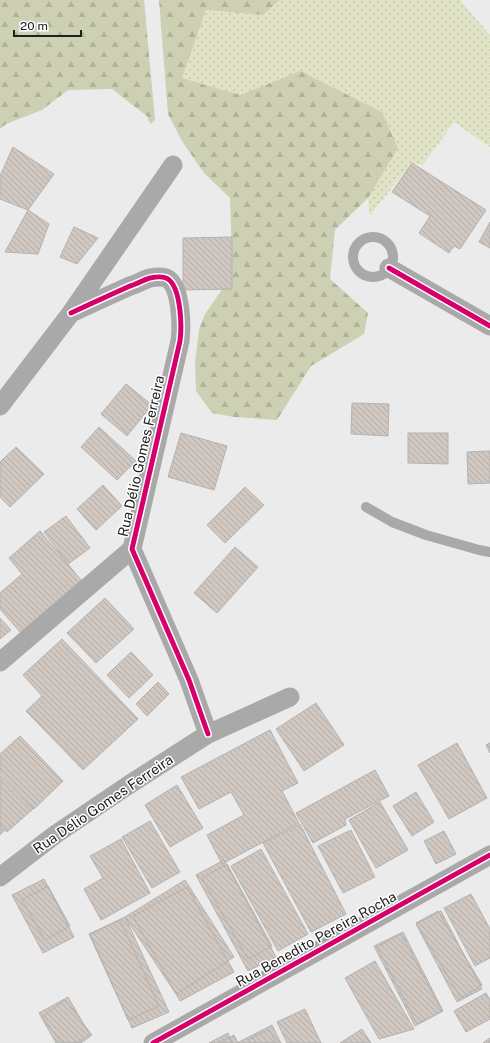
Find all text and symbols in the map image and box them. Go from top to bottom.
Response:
scale bar [14,12,81,38]
text: 20 m [20,19,48,33]
street label: Rua Délio Gomes Ferreira [115,374,167,538]
street label: Rua Délio Gomes Ferreira [30,751,176,857]
street label: Rua Benedito Pereira Rocha [233,888,399,990]

